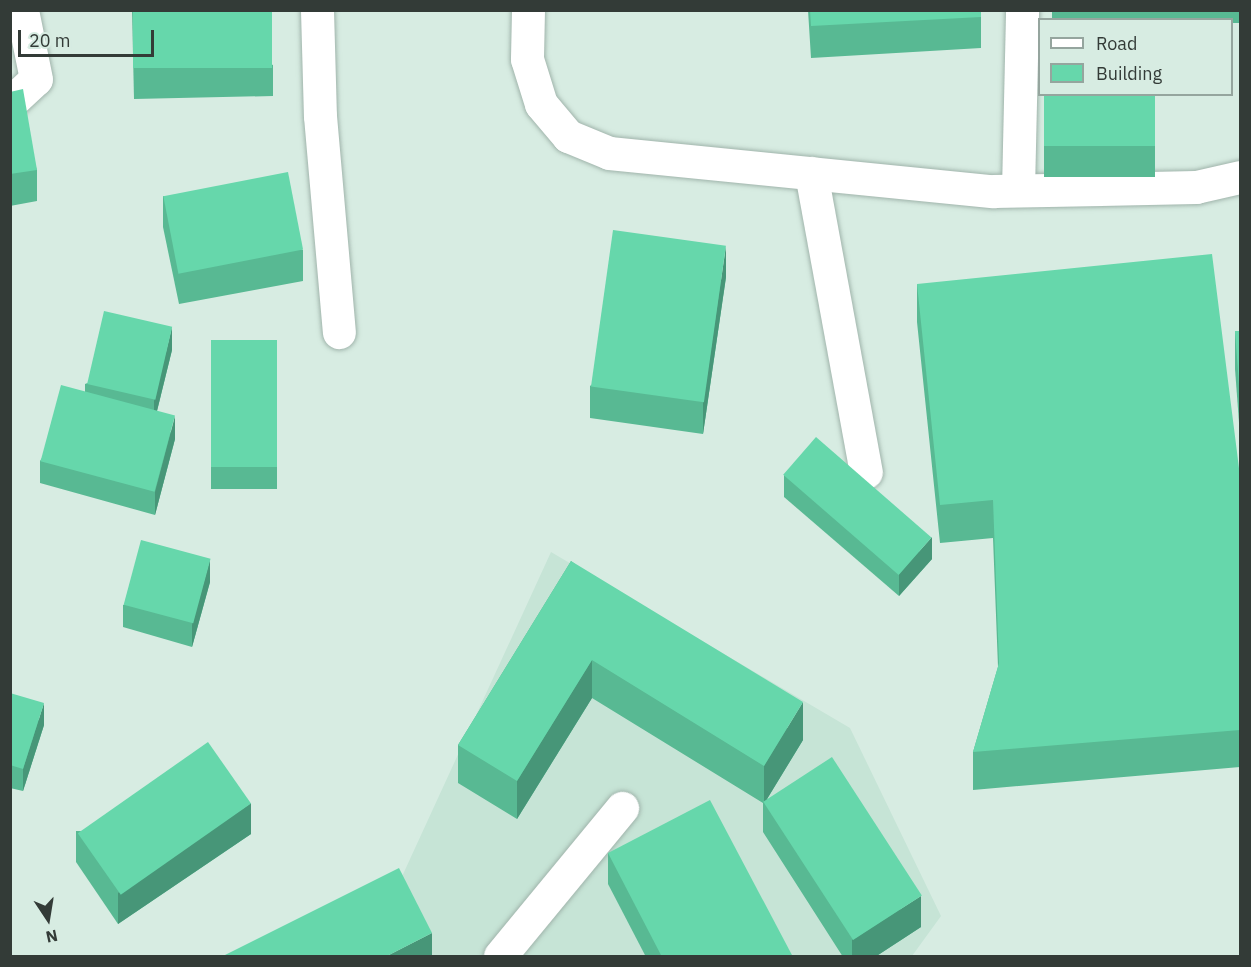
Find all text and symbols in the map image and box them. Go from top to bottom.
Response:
scale bar [21,18,158,56]
legend [1038,18,1233,96]
text: 20 m [29,29,71,52]
text: Road [1096,32,1137,55]
text: Building [1096,62,1162,85]
north arrow [18,889,78,949]
text: N [44,926,59,948]

